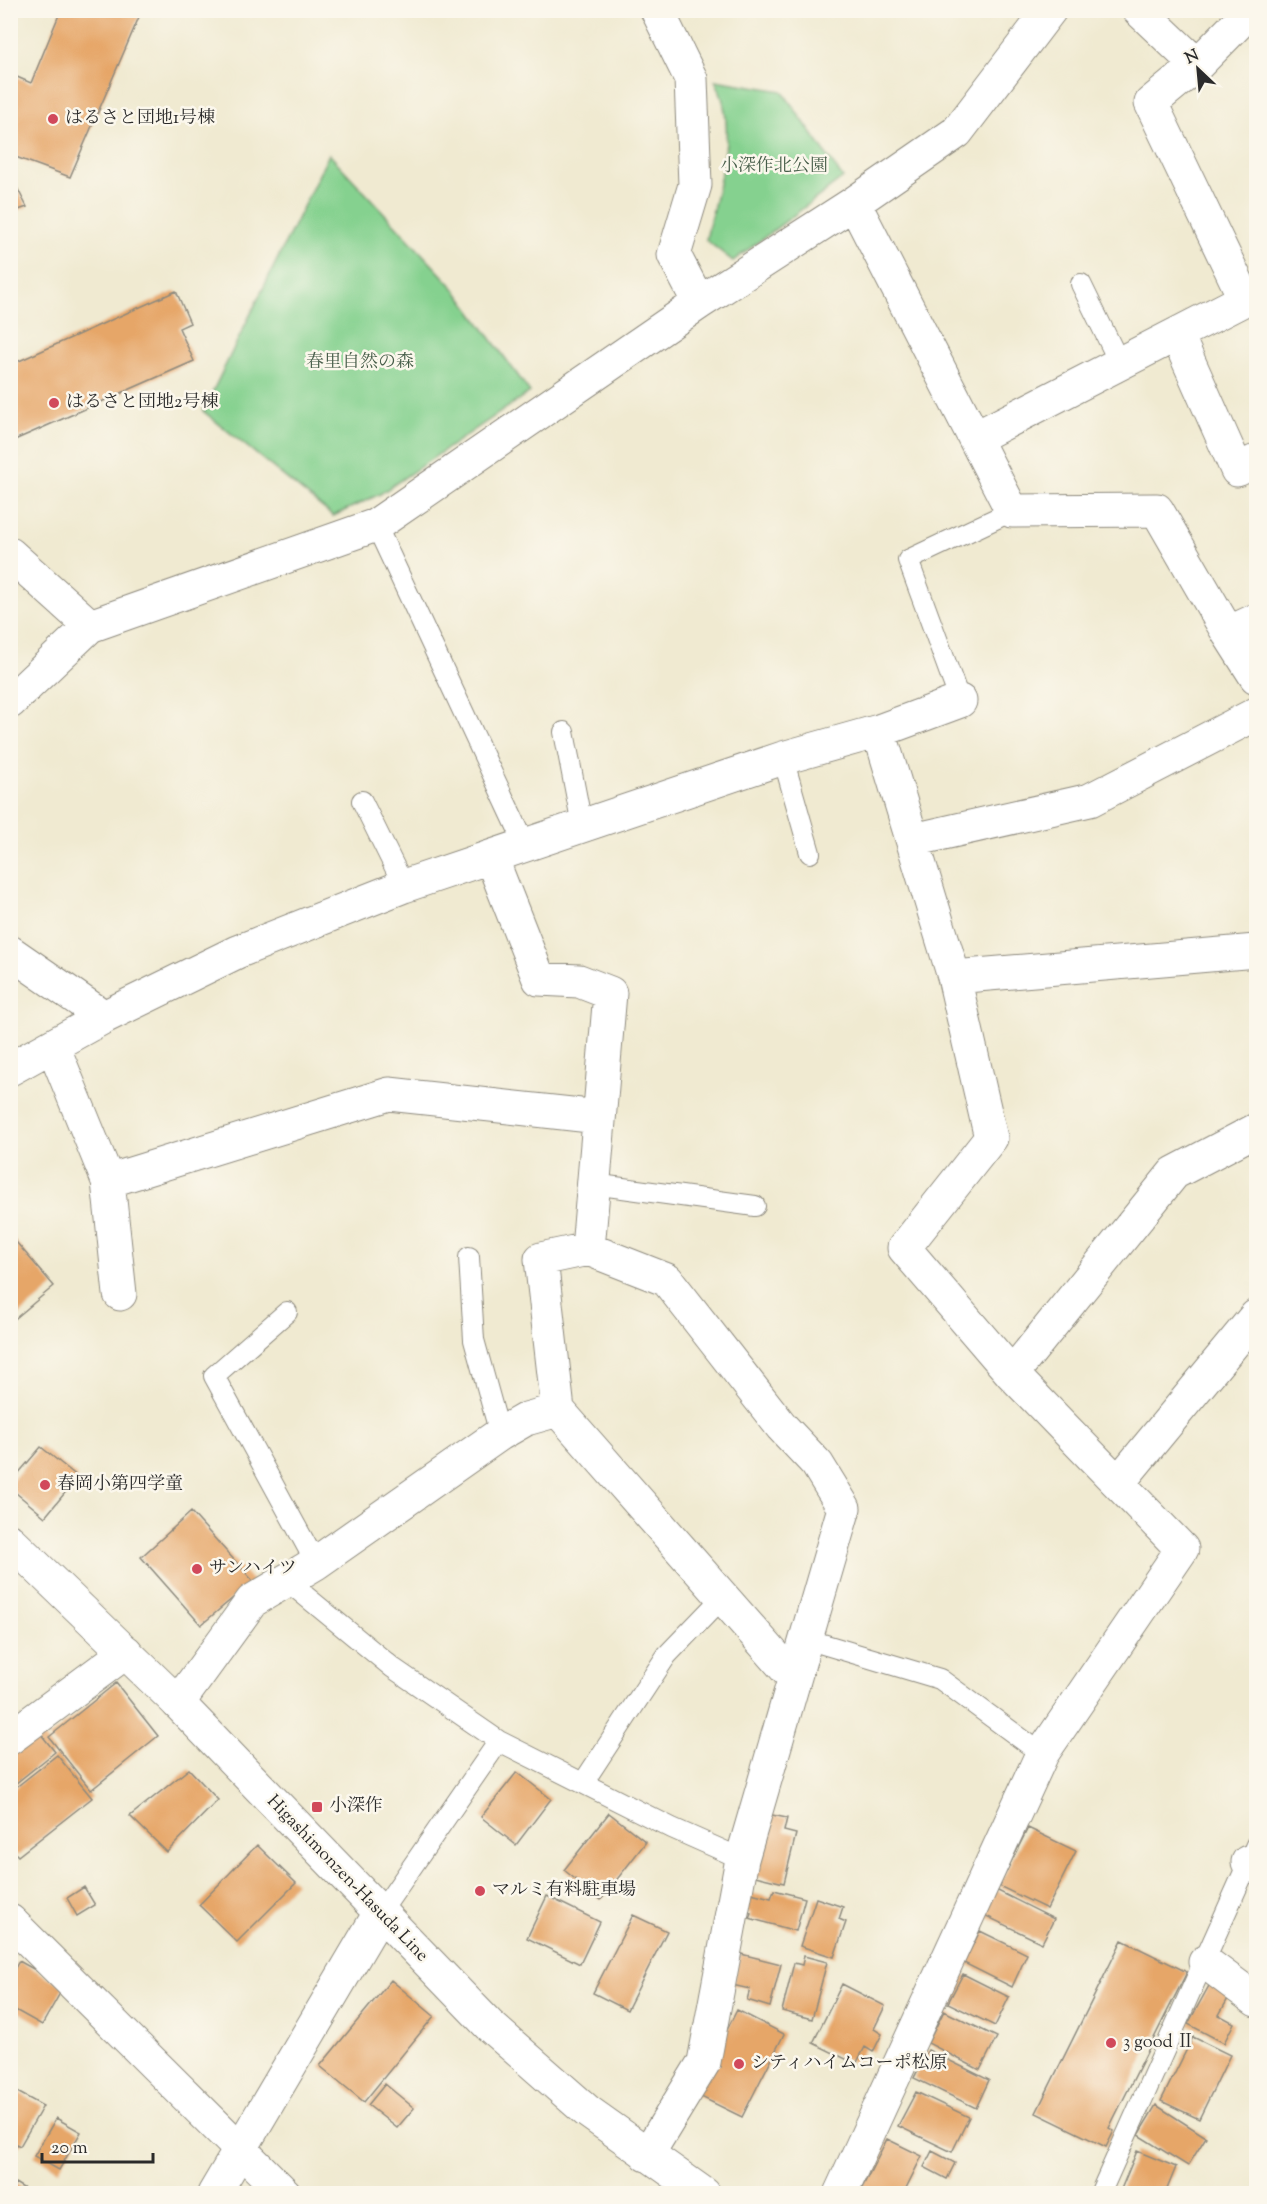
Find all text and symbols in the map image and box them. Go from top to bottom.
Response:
north arrow [1168,39,1228,99]
text: N [1182,45,1204,71]
place label: はるさと団地1号棟 [65,106,215,132]
marker: はるさと団地1号棟 [46,112,60,126]
park label: 小深作北公園 [720,154,828,180]
park label: 春里自然の森 [306,350,414,376]
place label: はるさと団地2号棟 [66,390,218,416]
marker: はるさと団地2号棟 [47,396,61,410]
place label: 春岡小第四学童 [57,1472,183,1498]
marker: 春岡小第四学童 [38,1478,52,1492]
place label: サンハイツ [209,1556,297,1582]
marker: サンハイツ [190,1562,204,1576]
street label: Higashimonzen-Hasuda Line [260,1790,434,1968]
place label: 小深作 [329,1794,383,1820]
marker: 小深作 [310,1800,324,1814]
place label: マルミ有料駐車場 [492,1878,636,1904]
marker: マルミ有料駐車場 [473,1884,487,1898]
place label: 3 good Ⅱ [1123,2030,1195,2056]
marker: 3 good Ⅱ [1104,2036,1118,2050]
place label: シティハイムコーポ松原 [751,2051,948,2077]
marker: シティハイムコーポ松原 [732,2057,746,2071]
scale bar [42,2126,153,2164]
text: 20 m [51,2136,88,2162]

